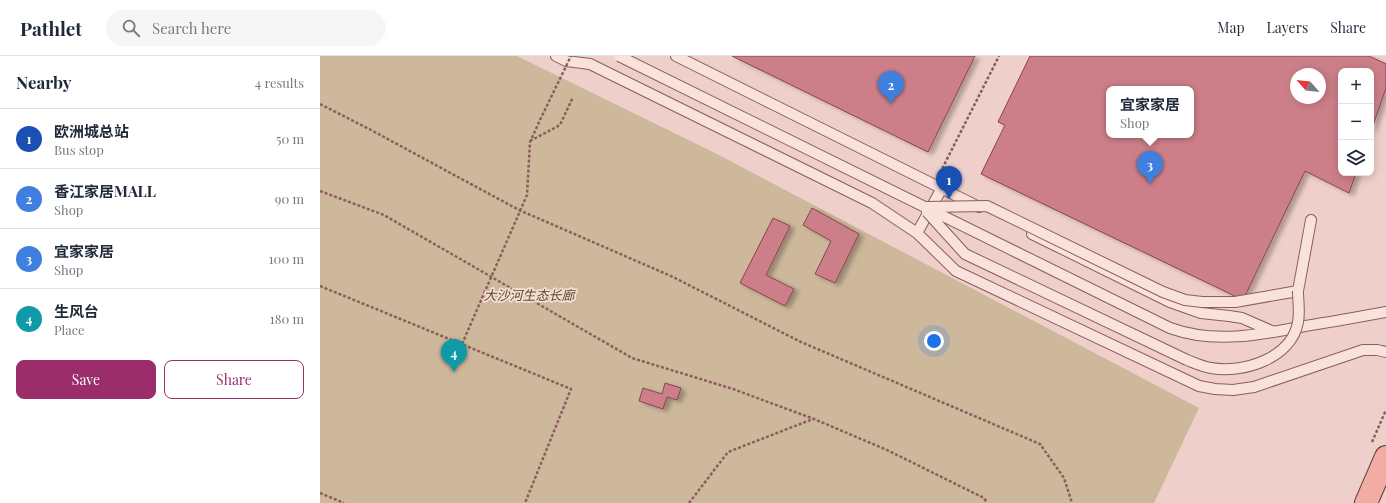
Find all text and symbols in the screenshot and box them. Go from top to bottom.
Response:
search box [106,10,386,46]
text: Pathlet [20,15,82,41]
icon: search [120,17,142,39]
text: Search here [152,18,231,38]
text: Map [1217,18,1245,37]
text: Layers [1267,18,1308,37]
text: Share [1330,18,1366,37]
north arrow [1290,68,1326,104]
map controls [1338,68,1374,176]
button: + [1338,68,1374,104]
text: Nearby [16,71,71,93]
pin: 2 [878,71,904,104]
text: 4 results [255,74,304,91]
popup [1106,86,1194,138]
text: 宜家家居 [1120,94,1180,114]
button: − [1338,104,1374,140]
text: Shop [1120,114,1149,131]
text: 欧洲城总站 [54,121,129,141]
text: 1 [27,130,31,147]
text: 50 m [276,130,304,147]
button: layers [1338,140,1374,176]
text: Bus stop [54,141,104,158]
pin: 3 [1137,151,1163,184]
pin: 1 [936,166,962,199]
text: 香江家居MALL [54,181,156,201]
text: 2 [26,190,32,207]
text: 90 m [275,190,304,207]
text: Shop [54,201,83,218]
text: 宜家家居 [54,241,114,261]
text: 3 [26,250,32,267]
text: 100 m [269,250,304,267]
text: Shop [54,261,83,278]
park label: 大沙河生态长廊 [483,286,576,303]
text: 生风台 [54,301,99,321]
text: 4 [26,310,32,327]
text: 180 m [270,310,304,327]
text: Place [54,321,85,338]
your location [924,331,944,351]
pin: 4 [441,339,467,372]
button: Save [16,360,156,399]
button: Share [164,360,304,399]

